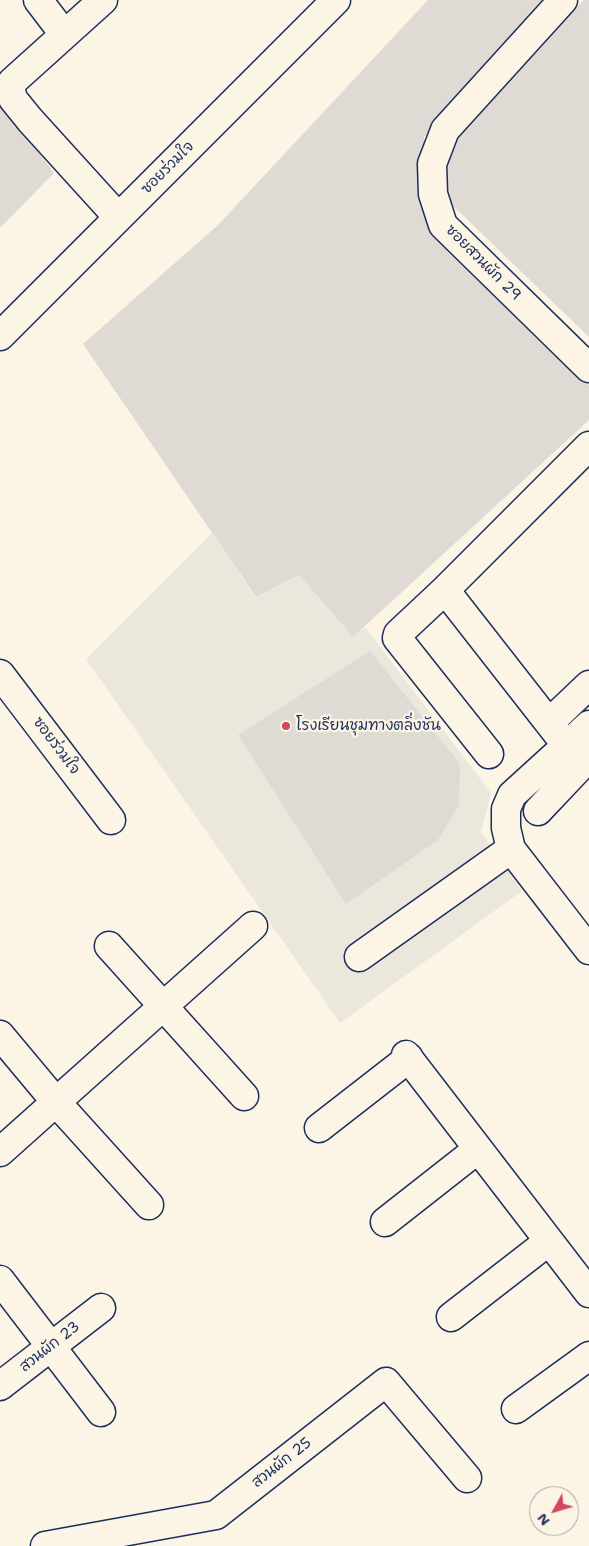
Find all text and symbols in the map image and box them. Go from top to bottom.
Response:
street label: ซอยร่วมใจ [138,138,198,198]
street label: ซอยสวนผัก 29 [441,221,525,305]
street label: ซอยร่วมใจ [29,714,83,778]
place label: โรงเรียนชุมทางตลิ่งชัน [296,717,441,735]
marker: โรงเรียนชุมทางตลิ่งชัน [280,720,292,732]
street label: สวนผัก 23 [16,1318,84,1376]
street label: สวนผัก 25 [249,1434,315,1492]
north arrow [529,1486,579,1536]
text: N [533,1510,554,1530]

